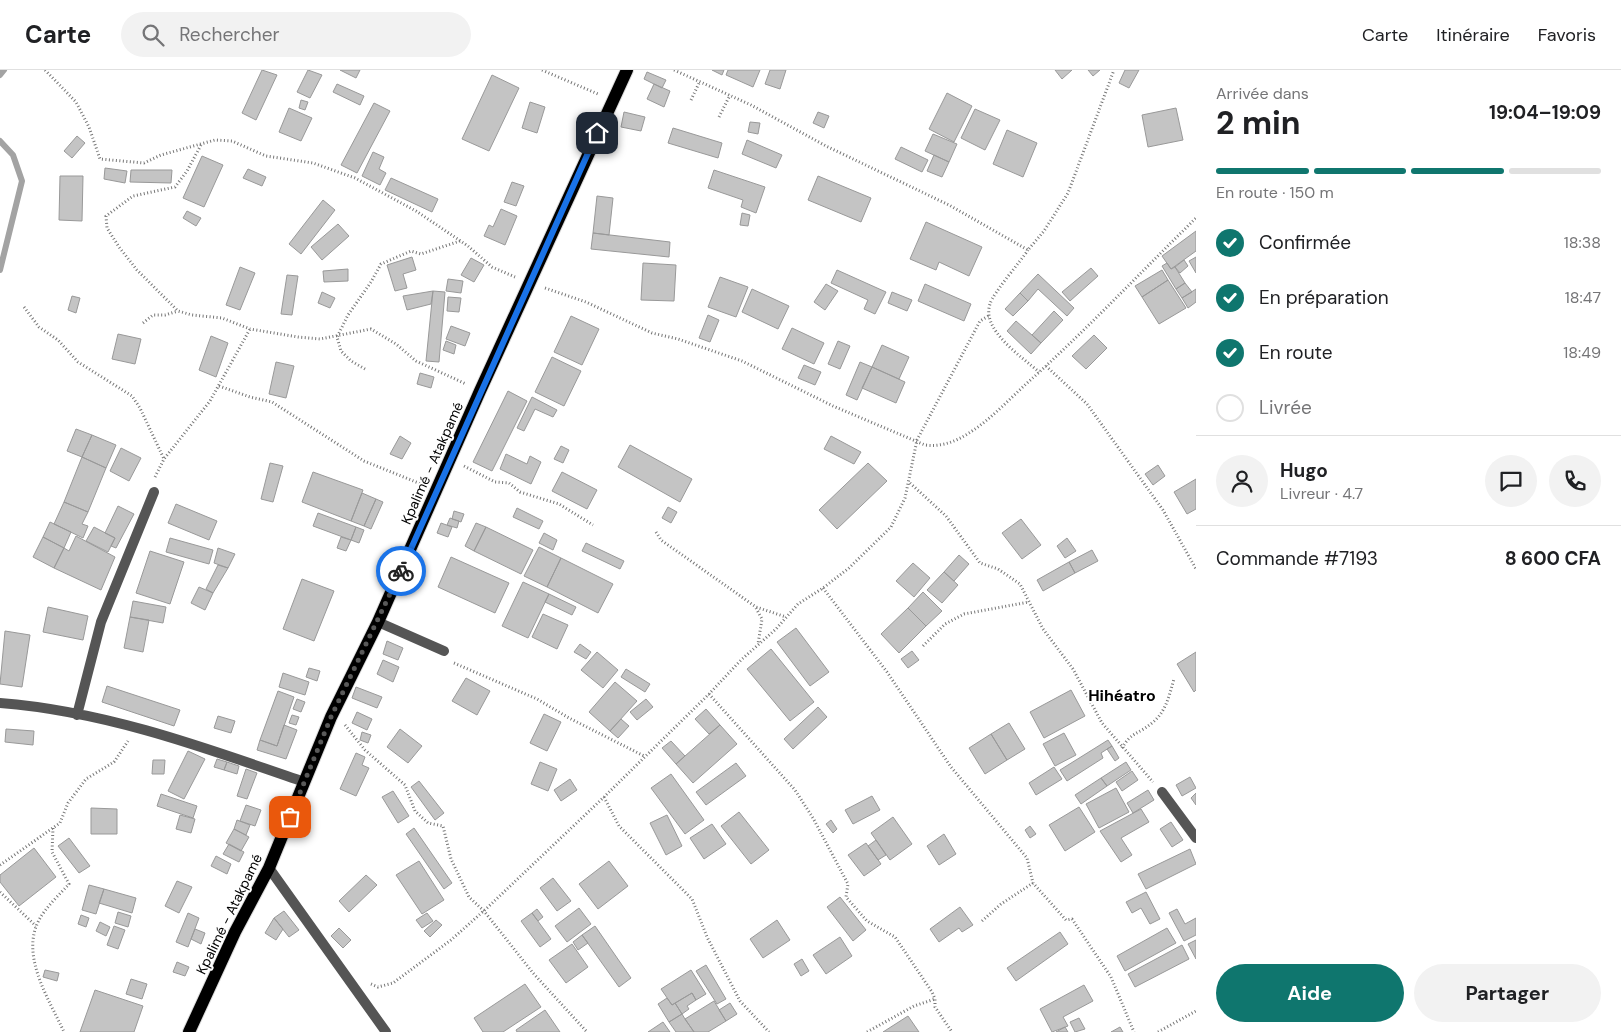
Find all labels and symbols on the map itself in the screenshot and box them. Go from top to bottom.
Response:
pin [576,112,618,154]
street label: Kpalimé - Atakpamé [397,399,467,527]
courier [376,546,426,596]
district label: Hihéatro [1088,685,1156,706]
pin [269,796,311,838]
street label: Kpalimé - Atakpamé [192,851,266,977]

